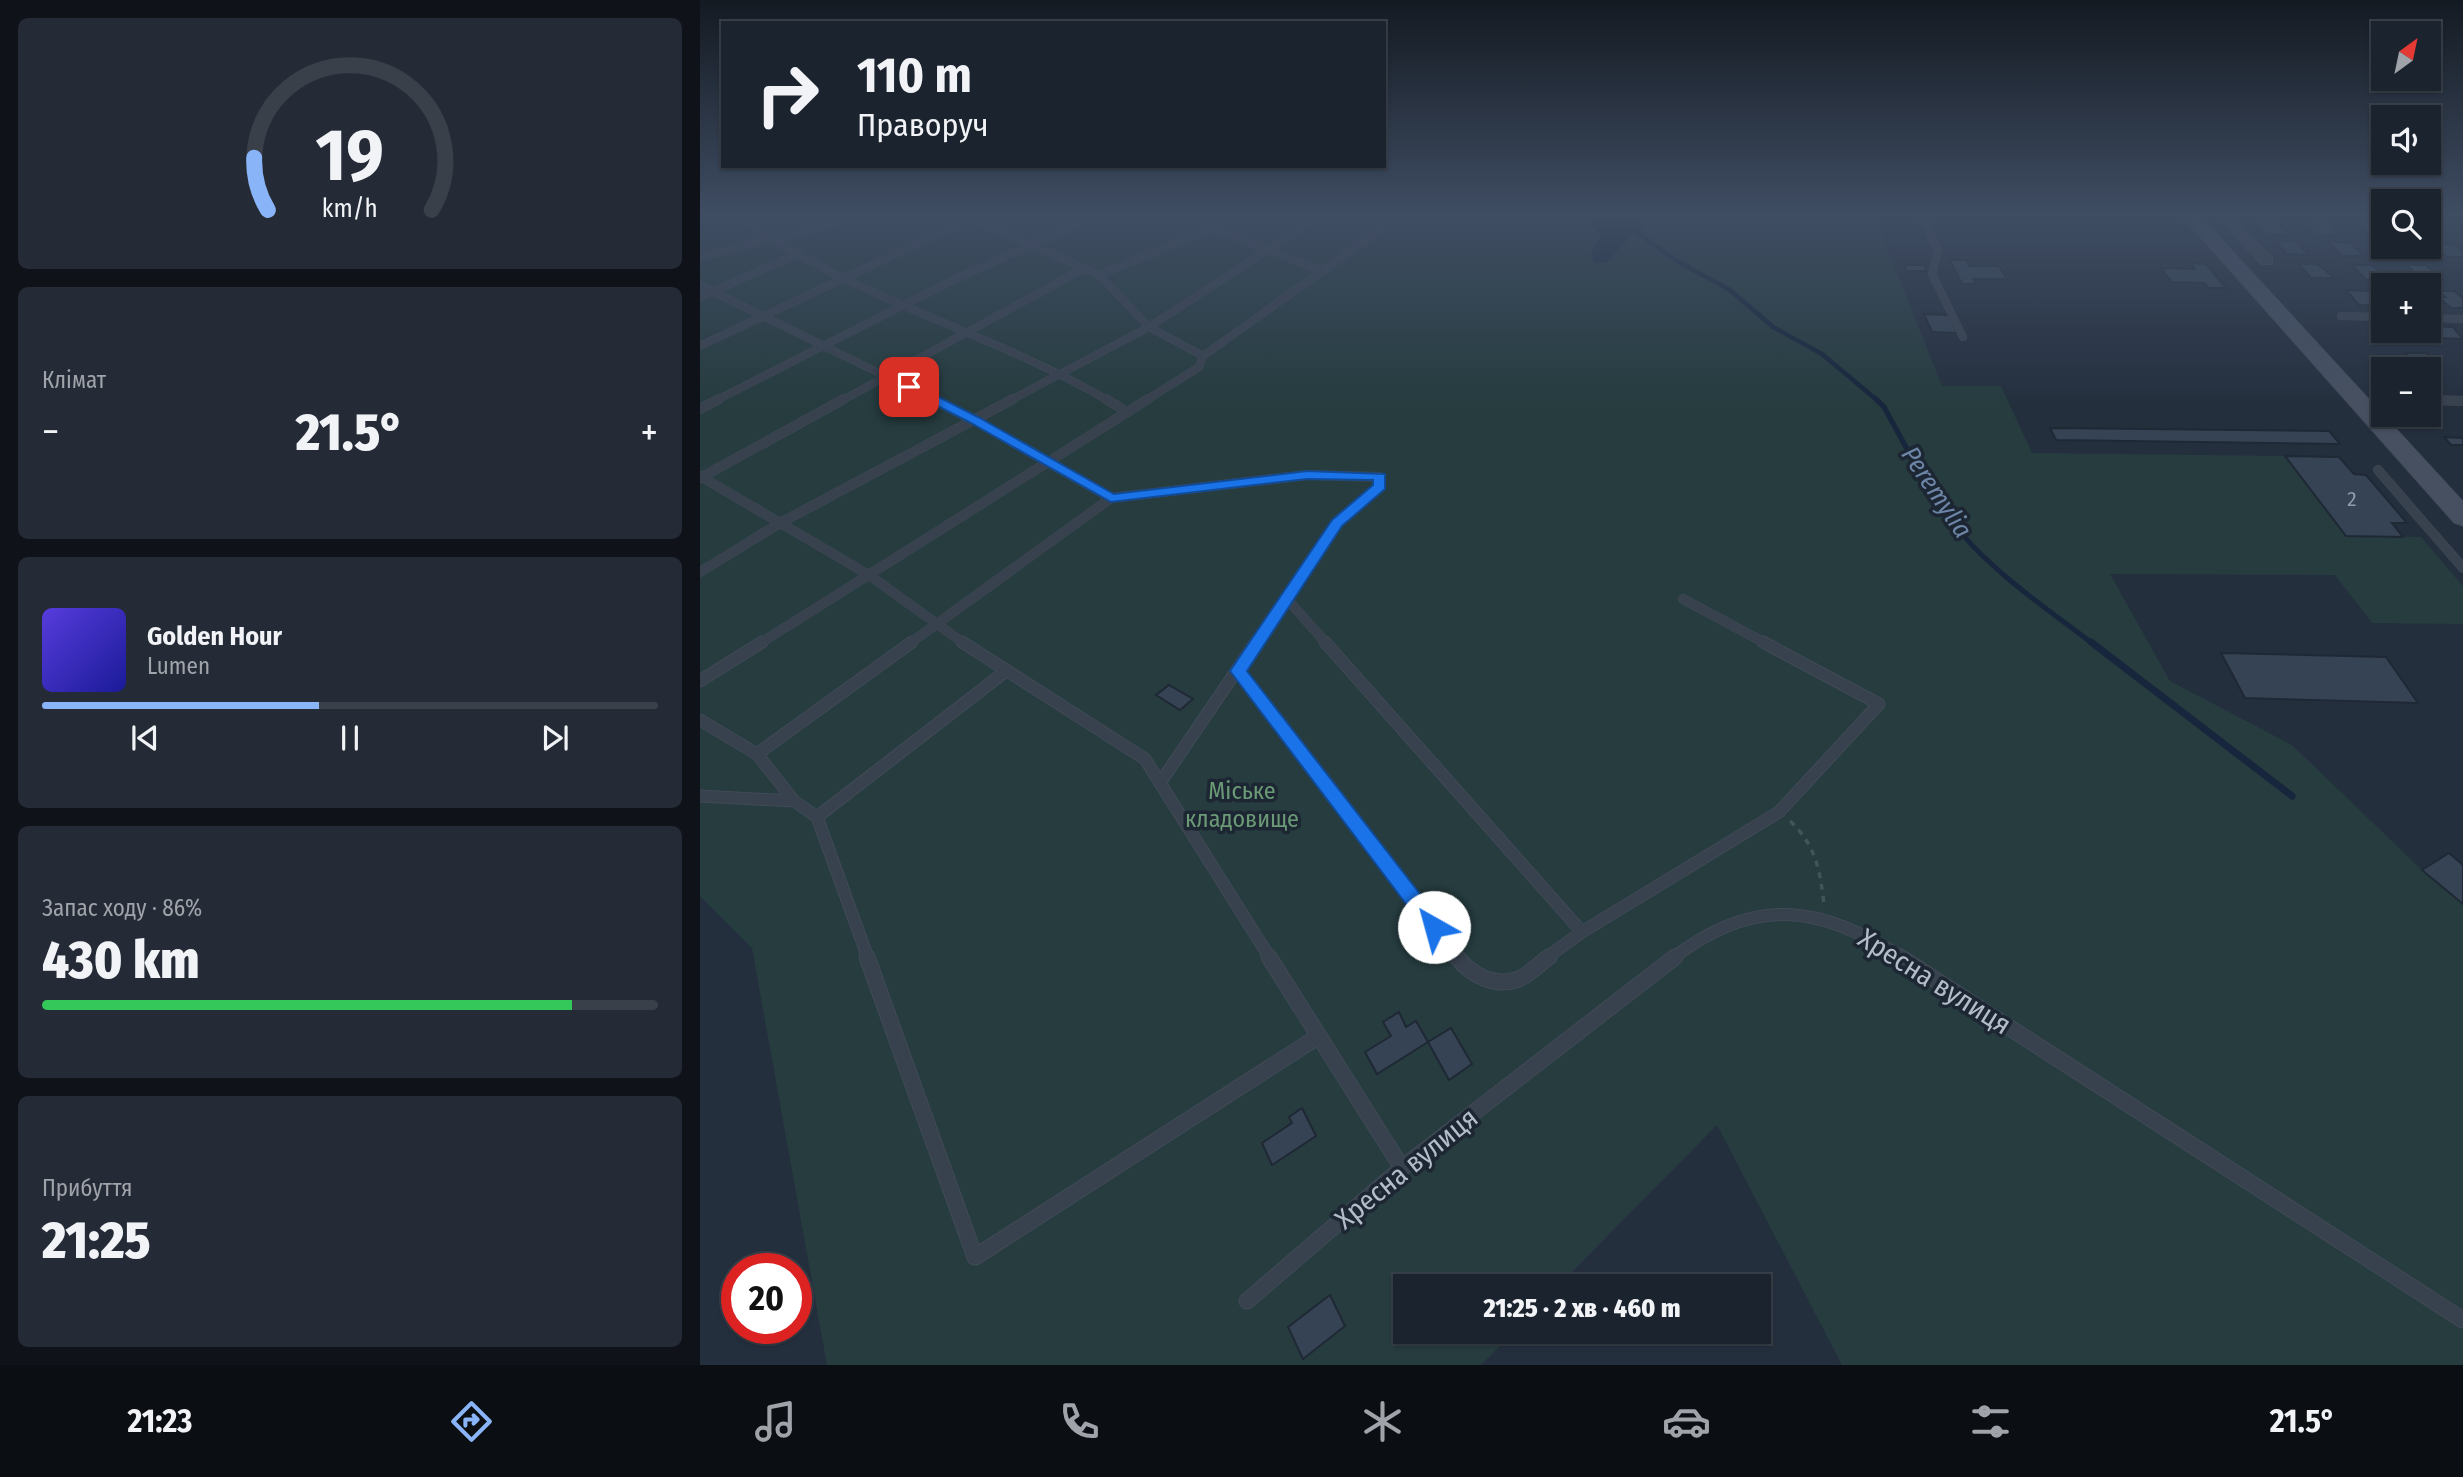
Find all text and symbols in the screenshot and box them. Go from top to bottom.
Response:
north arrow [2371,21,2441,91]
map controls [2371,21,2441,427]
text: 110 m [857,46,972,105]
icon: right [742,49,833,140]
button: sound [2371,105,2441,175]
text: Праворуч [857,106,989,144]
text: 19 [316,112,384,199]
button: search [2371,189,2441,259]
text: km/h [322,194,378,224]
button: + [2371,273,2441,343]
pin [879,357,939,417]
button: − [2371,357,2441,427]
text: Клімат [42,366,106,394]
icon: arrive [890,368,928,406]
text: 21.5° [296,401,404,464]
text: − [42,409,59,455]
text: + [641,409,658,455]
water label: Peremylia [1895,441,1978,544]
house number: 2 [2347,486,2357,512]
text: Golden Hour [147,621,282,652]
text: Lumen [147,652,210,680]
icon: previous [126,719,164,757]
icon: pause [331,719,369,757]
icon: next [536,719,574,757]
park label: Міське кладовище [1185,777,1299,833]
position arrow [1397,890,1471,964]
text: Запас ходу · 86% [42,894,202,922]
street label: Хресна вулиця [1852,921,2017,1041]
text: 430 km [42,929,200,992]
street label: Хресна вулиця [1328,1101,1484,1236]
text: Прибуття [42,1174,132,1202]
text: 21:25 [42,1209,151,1272]
speed limit sign: 20 [721,1253,812,1344]
text: 21:25 · 2 хв · 460 m [1484,1293,1680,1324]
icon: directions [447,1397,496,1446]
icon: music [751,1397,800,1446]
icon: phone [1055,1397,1104,1446]
icon: climate [1358,1397,1407,1446]
icon: car [1662,1397,1711,1446]
icon: filters [1966,1397,2015,1446]
text: 21:23 [127,1402,192,1440]
text: 21.5° [2270,1402,2336,1440]

